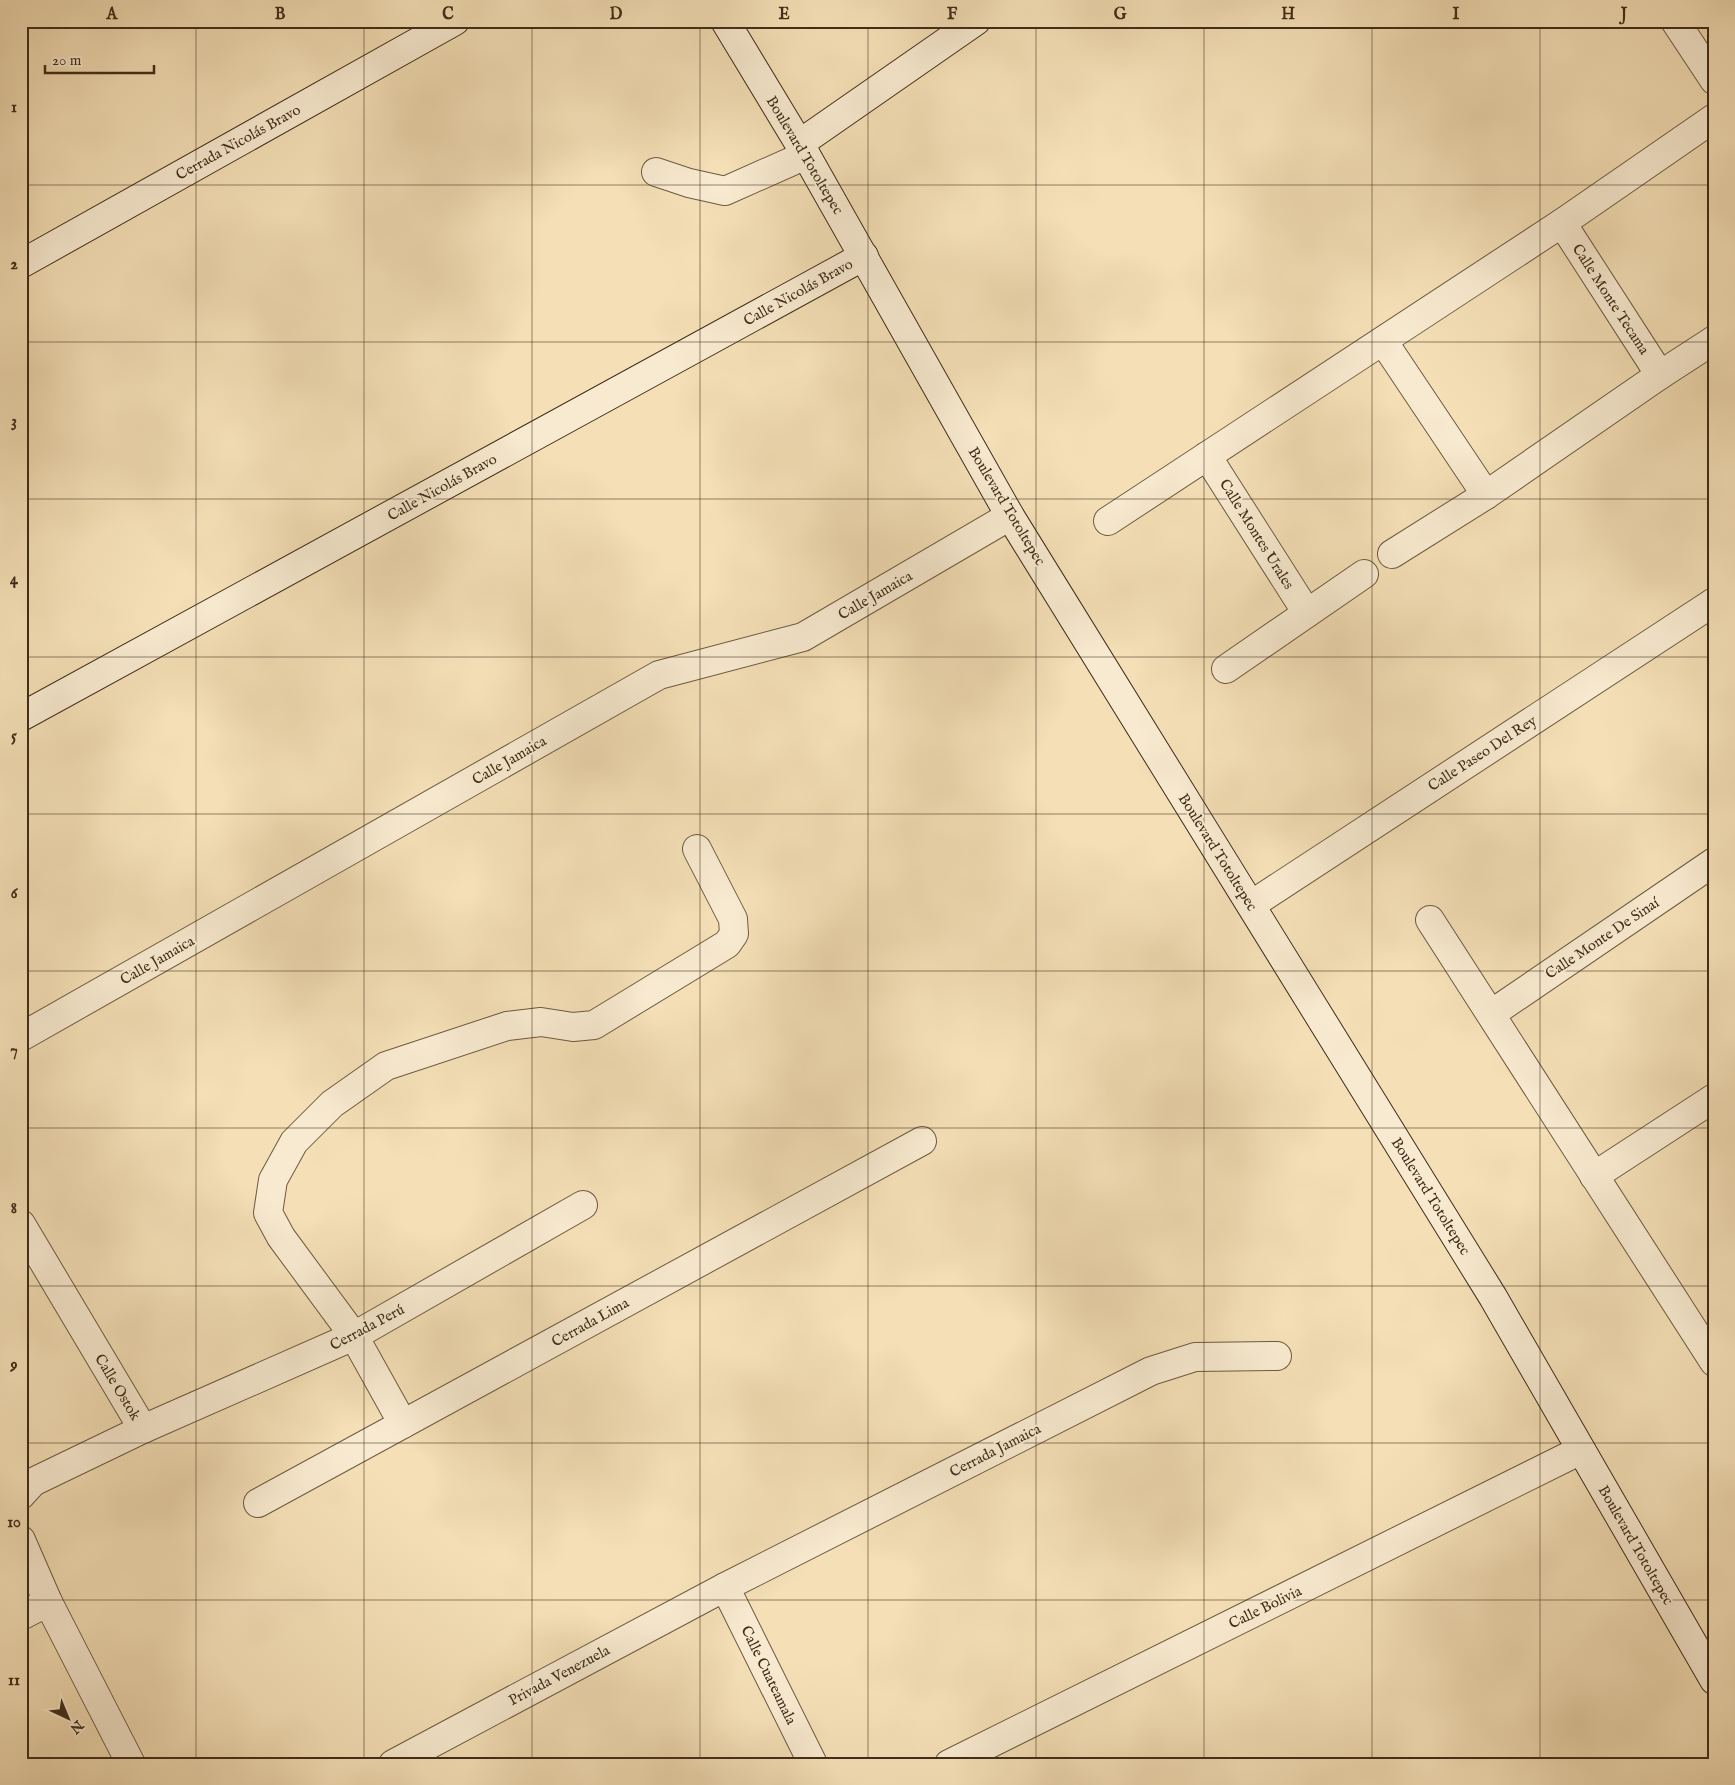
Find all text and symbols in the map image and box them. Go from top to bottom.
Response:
text: A [106,5,119,25]
text: B [275,5,286,25]
text: C [442,5,454,25]
text: D [610,5,623,25]
text: E [778,5,790,25]
text: F [947,5,958,25]
text: G [1114,5,1127,25]
text: H [1281,5,1295,25]
text: I [1453,5,1460,25]
text: J [1619,5,1628,25]
scale bar [45,42,154,74]
text: 20 m [52,51,82,70]
street label: Boulevard Totoltepec [762,93,847,218]
text: 1 [11,98,17,118]
street label: Cerrada Nicolás Bravo [173,100,304,185]
street label: Calle Monte Tecama [1568,240,1654,359]
street label: Calle Nicolás Bravo [740,254,856,330]
text: 2 [10,255,18,275]
text: 3 [11,412,17,432]
street label: Boulevard Totoltepec [964,444,1049,569]
street label: Calle Nicolás Bravo [384,449,500,525]
street label: Calle Montes Urales [1215,476,1298,593]
street label: Calle Jamaica [835,566,916,624]
text: 4 [10,570,19,590]
street label: Calle Paseo Del Rey [1424,711,1541,796]
text: 5 [11,727,17,747]
street label: Calle Jamaica [469,731,550,789]
street label: Boulevard Totoltepec [1174,790,1261,915]
text: 6 [11,884,19,904]
street label: Calle Monte De Sinaí [1542,893,1664,984]
street label: Calle Jamaica [117,931,198,989]
text: 7 [10,1041,18,1061]
street label: Boulevard Totoltepec [1387,1134,1474,1259]
text: 8 [11,1199,17,1219]
street label: Cerrada Lima [548,1293,633,1351]
street label: Cerrada Perú [327,1300,408,1355]
street label: Calle Ostok [90,1350,145,1425]
text: 9 [10,1356,18,1376]
street label: Cerrada Jamaica [946,1419,1045,1482]
street label: Boulevard Totoltepec [1594,1482,1678,1608]
text: 10 [7,1513,21,1533]
street label: Calle Bolivia [1226,1581,1305,1633]
street label: Calle Cuateamala [736,1623,801,1728]
street label: Privada Venezuela [505,1641,614,1710]
text: 11 [8,1671,20,1691]
north arrow [42,1692,92,1742]
text: N [66,1715,88,1737]

